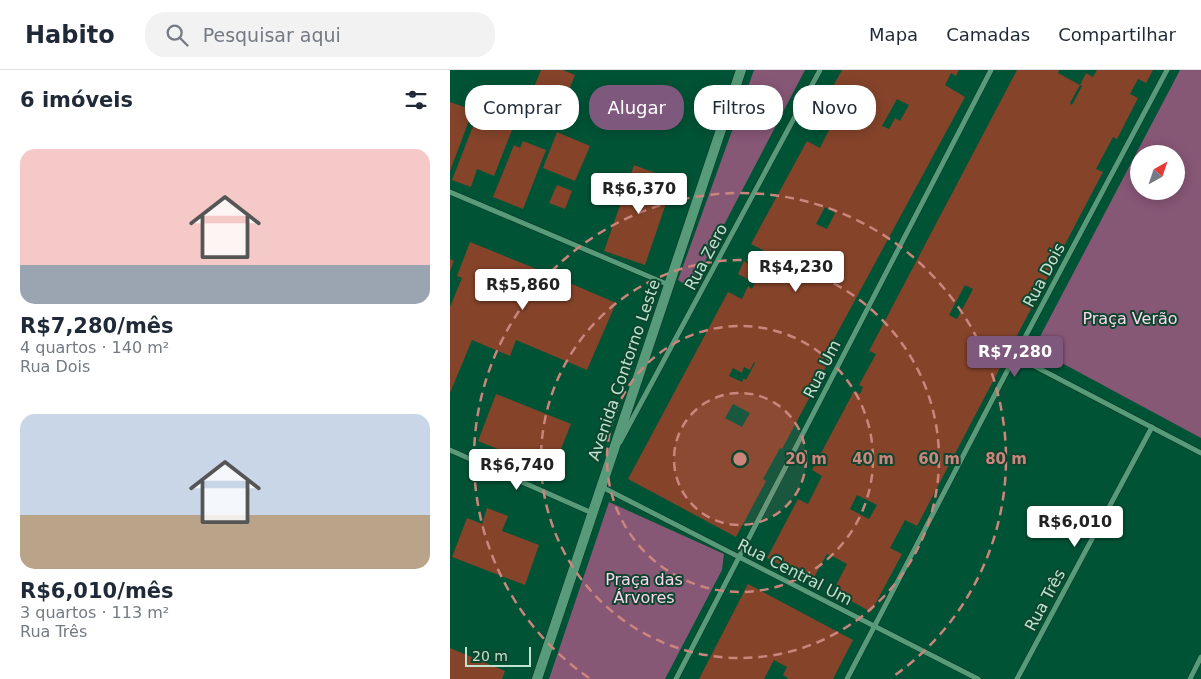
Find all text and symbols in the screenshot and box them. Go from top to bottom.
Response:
search box [145,12,495,57]
text: Habito [25,21,115,49]
icon: search [163,21,191,49]
text: Pesquisar aqui [203,24,341,46]
text: Mapa [869,24,918,45]
text: Camadas [946,24,1030,45]
text: Compartilhar [1058,24,1176,45]
chip: Comprar [465,85,579,130]
chip: Alugar [589,85,684,130]
chip: Filtros [694,85,783,130]
chip: Novo [793,85,876,130]
icon: filters [402,86,430,114]
text: 6 imóveis [20,88,133,112]
north arrow [1130,145,1185,200]
map controls [1130,145,1185,200]
pin: R$6,370 [593,172,685,215]
text: R$6,370 [602,179,676,198]
icon: home [180,182,270,272]
street label: Rua Zero [681,221,731,293]
street label: Rua Dois [1019,239,1069,311]
pin: R$4,230 [750,250,842,293]
text: R$4,230 [759,257,833,276]
pin: R$5,860 [477,268,569,311]
text: R$5,860 [486,275,560,294]
street label: Avenida Contorno Leste [584,277,664,463]
park label: Praça Verão [1082,309,1178,328]
text: R$7,280/mês [20,314,174,338]
pin: R$7,280 [969,336,1061,378]
street label: Rua Um [799,337,845,401]
text: 4 quartos · 140 m² [20,338,169,357]
text: R$7,280 [978,342,1052,361]
text: Rua Dois [20,357,90,376]
icon: home [180,447,270,537]
pin: R$6,740 [471,448,563,491]
centre of rings [731,450,749,468]
text: 20 m [785,450,827,468]
text: 40 m [852,450,894,468]
text: 60 m [918,450,960,468]
text: 80 m [985,450,1027,468]
text: R$6,740 [480,455,554,474]
pin: R$6,010 [1029,506,1121,548]
text: R$6,010 [1038,512,1112,531]
street label: Rua Central Um [735,535,855,609]
street label: Rua Três [1021,566,1069,634]
park label: Praça das Árvores [605,570,683,607]
text: R$6,010/mês [20,579,174,603]
text: 3 quartos · 113 m² [20,603,169,622]
text: Rua Três [20,622,87,641]
scale bar [465,644,531,667]
text: 20 m [472,648,508,664]

